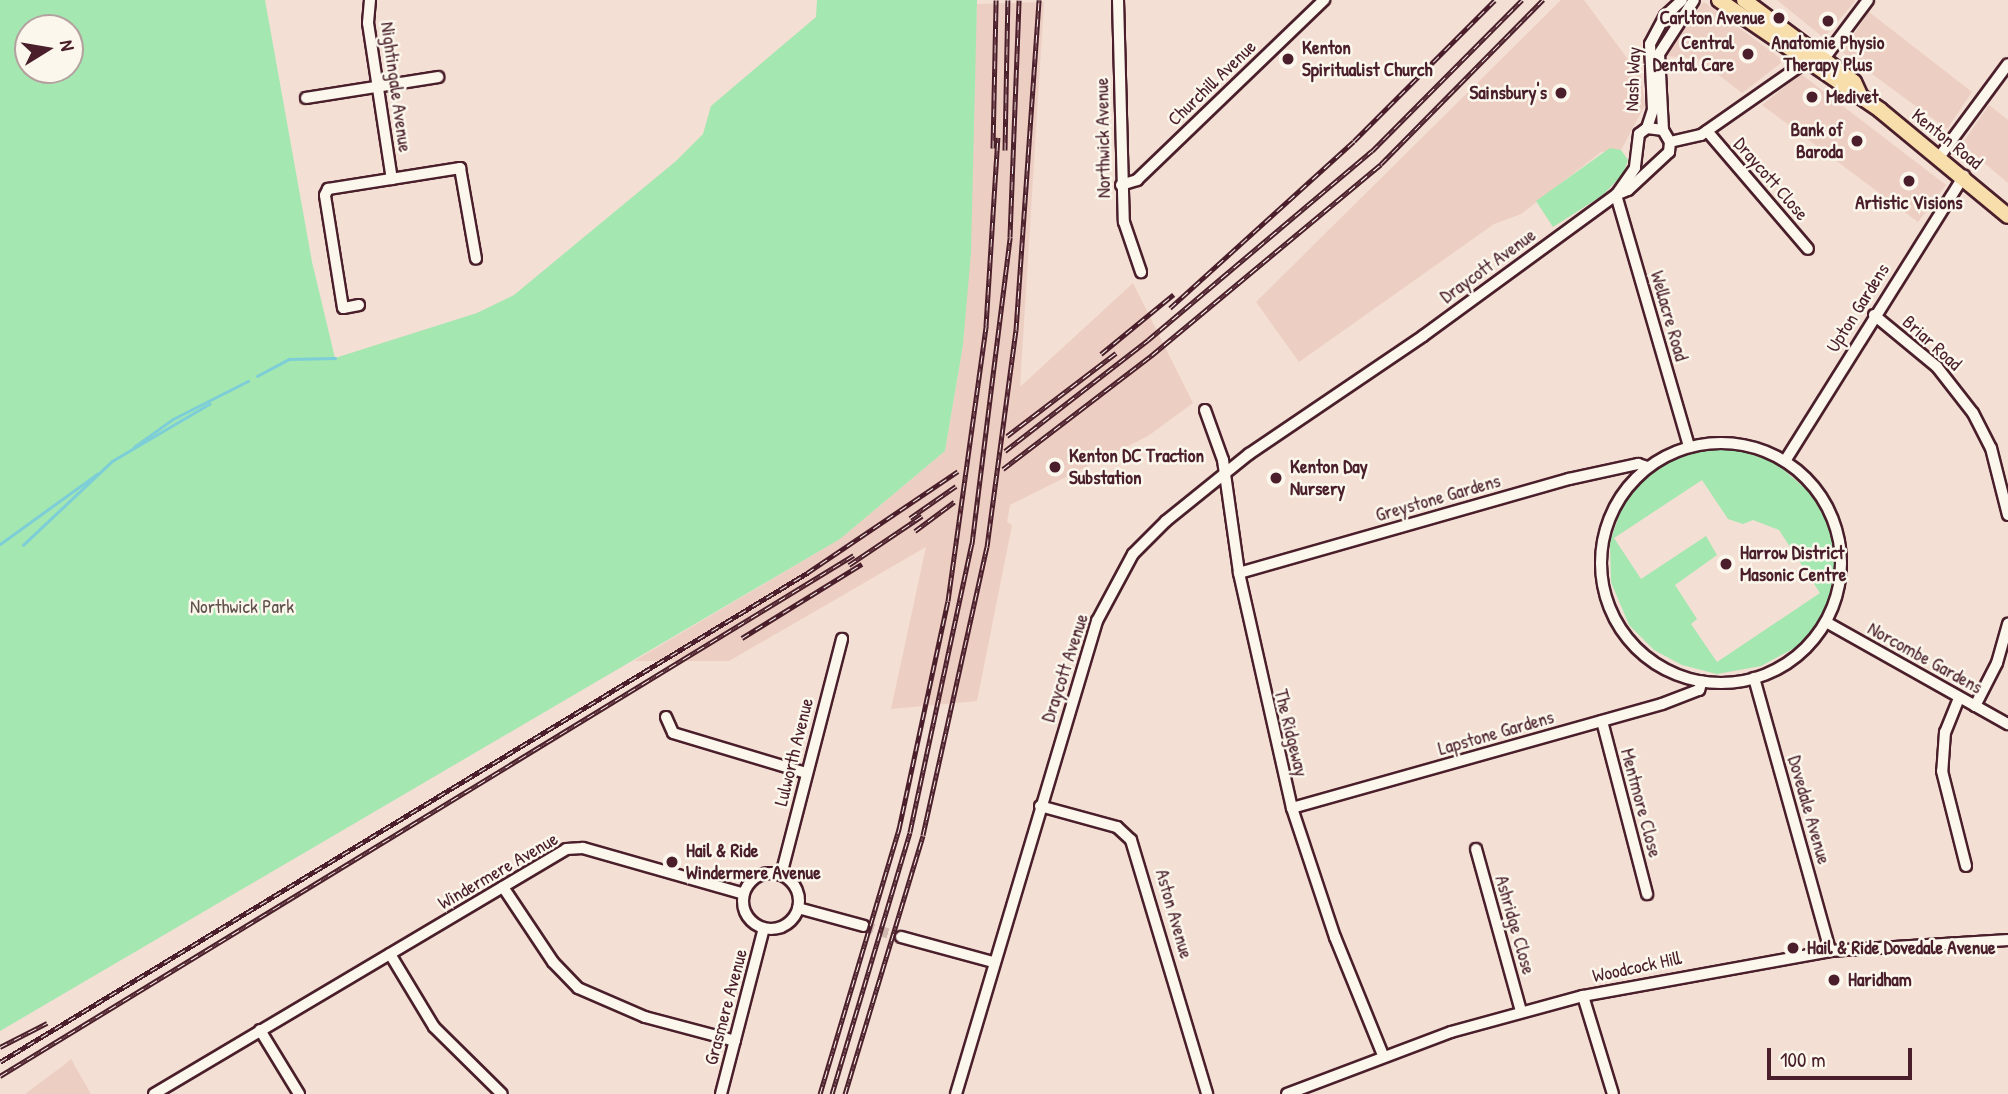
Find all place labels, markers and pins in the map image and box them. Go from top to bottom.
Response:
place label: Carlton Avenue [1659,7,1765,29]
marker: Carlton Avenue [1771,10,1787,26]
marker: Anatomie Physio Therapy Plus [1820,13,1836,29]
place label: Central Dental Care [1653,32,1734,76]
place label: Anatomie Physio Therapy Plus [1772,32,1884,76]
place label: Kenton Spiritualist Church [1302,37,1432,81]
marker: Central Dental Care [1740,46,1756,62]
marker: Kenton Spiritualist Church [1280,51,1296,67]
place label: Sainsbury's [1469,82,1547,104]
marker: Sainsbury's [1553,85,1569,101]
place label: Medivet [1826,86,1878,108]
marker: Medivet [1804,89,1820,105]
place label: Bank of Baroda [1791,119,1843,163]
marker: Bank of Baroda [1849,133,1865,149]
marker: Artistic Visions [1901,173,1917,189]
place label: Artistic Visions [1855,192,1963,214]
place label: Kenton DC Traction Substation [1069,445,1204,489]
place label: Kenton Day Nursery [1290,456,1368,500]
marker: Kenton DC Traction Substation [1047,459,1063,475]
marker: Kenton Day Nursery [1268,470,1284,486]
place label: Harrow District Masonic Centre [1740,542,1846,586]
marker: Harrow District Masonic Centre [1718,556,1734,572]
place label: Hail & Ride Windermere Avenue [686,840,821,884]
marker: Hail & Ride Windermere Avenue [664,854,680,870]
place label: Hail & Ride Dovedale Avenue [1807,937,1996,959]
marker: Hail & Ride Dovedale Avenue [1785,940,1801,956]
place label: Haridham [1848,969,1912,991]
marker: Haridham [1826,972,1842,988]

